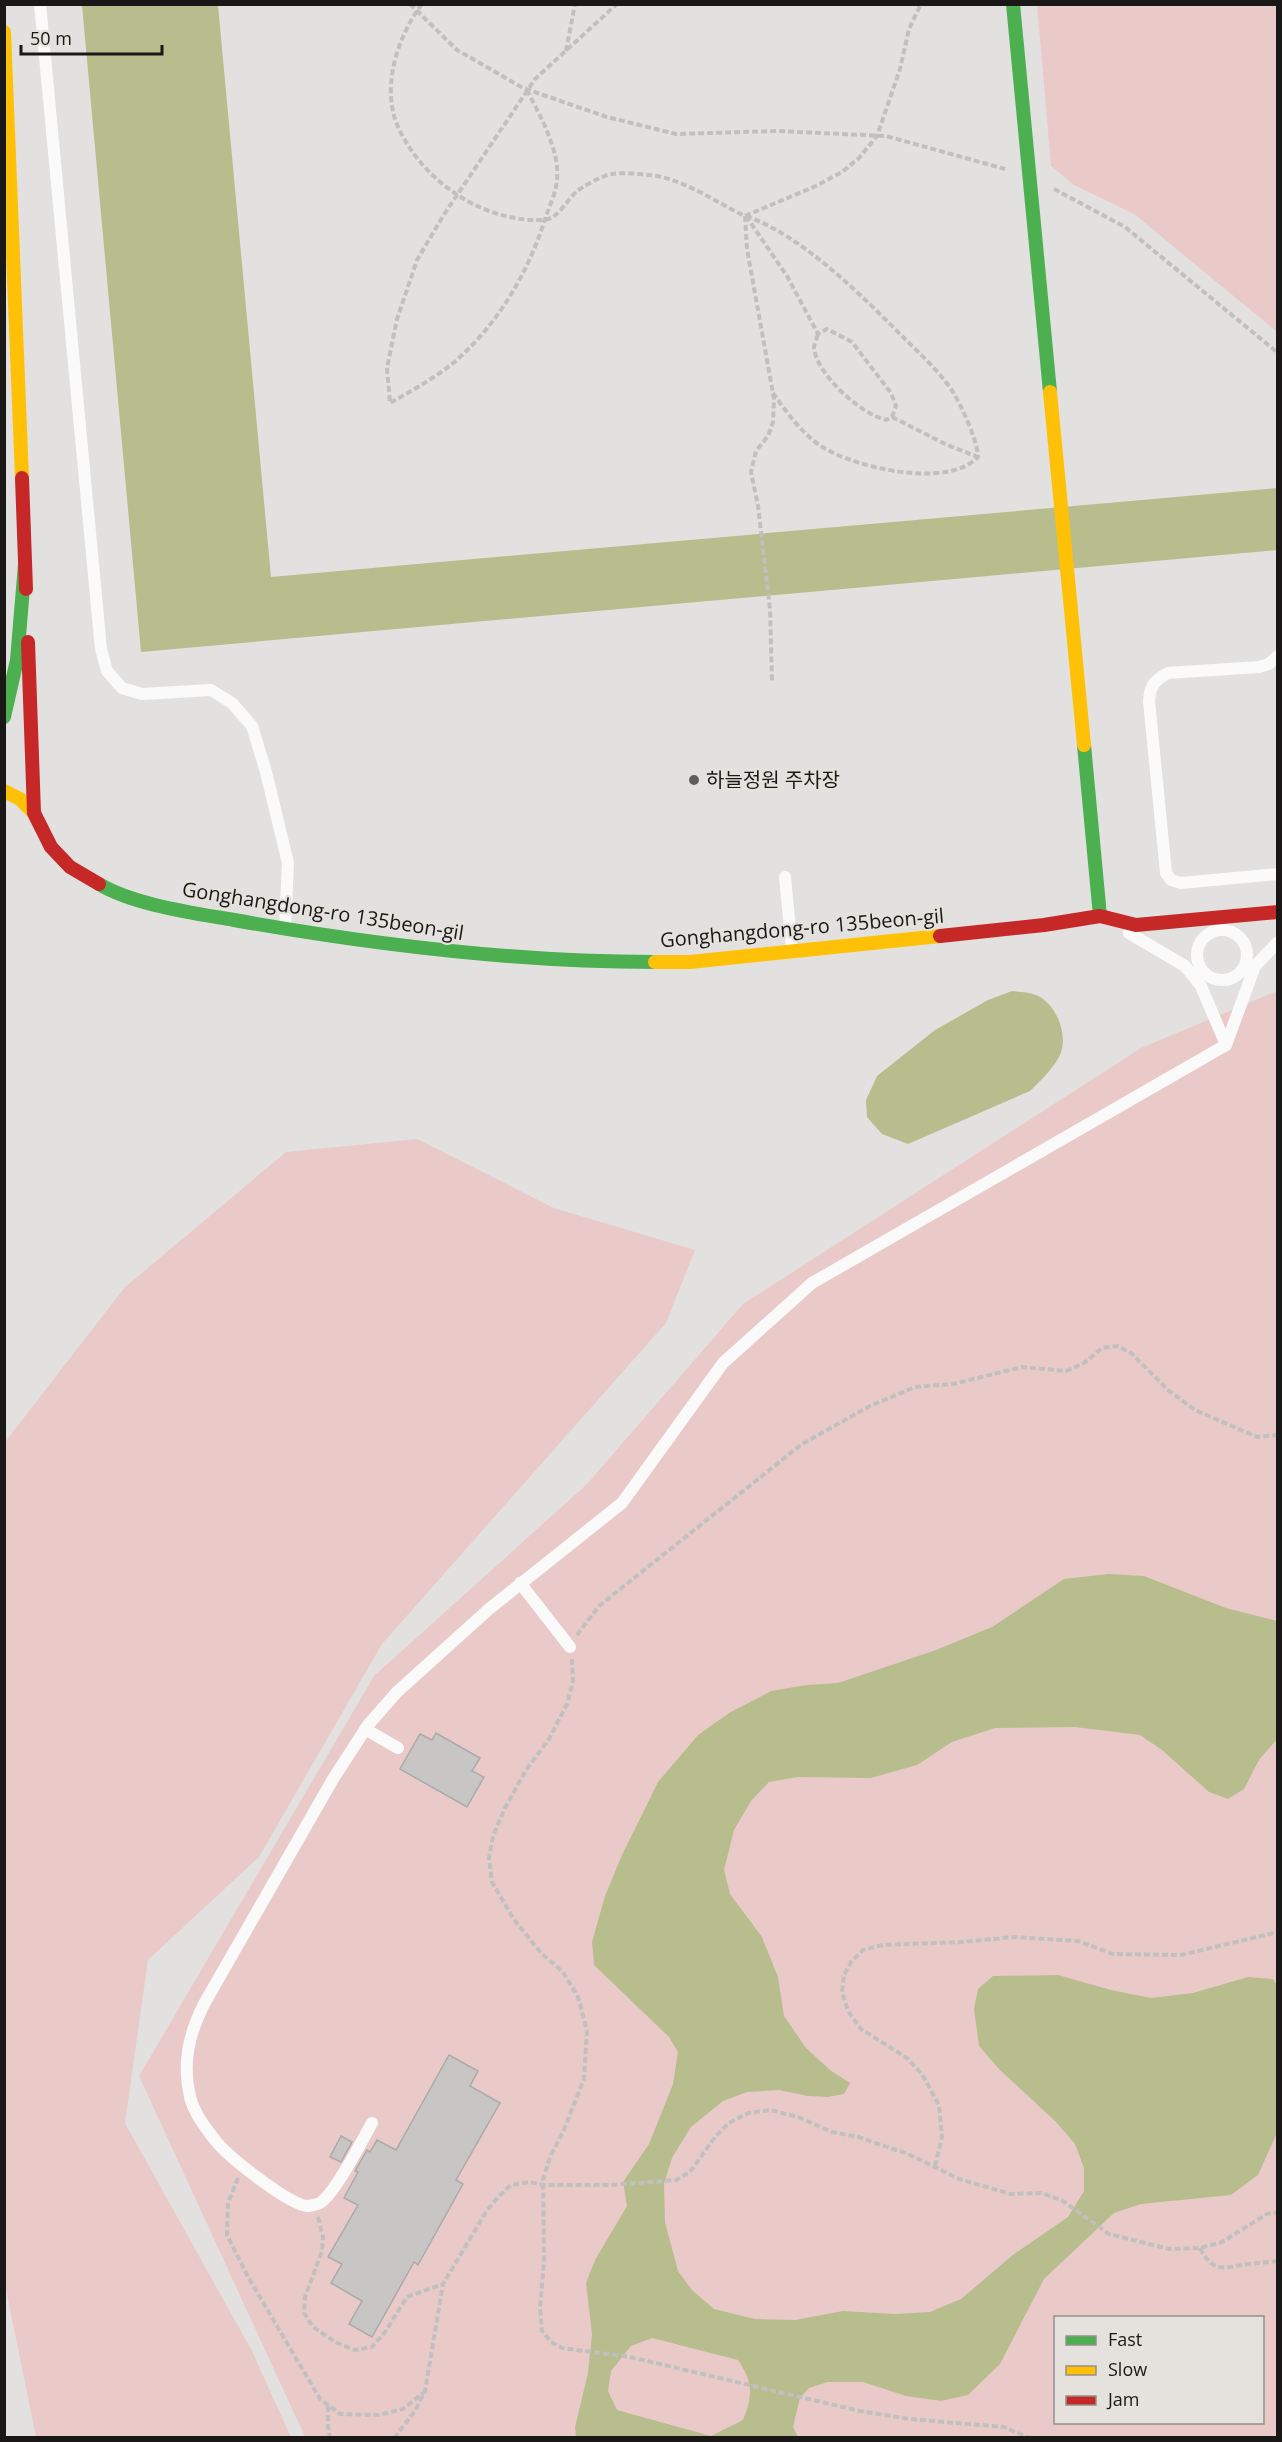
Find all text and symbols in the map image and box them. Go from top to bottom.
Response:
scale bar [21,18,162,56]
text: 50 m [30,26,72,50]
place label: 하늘정원 주차장 [706,766,840,793]
marker: 하늘정원 주차장 [687,773,701,787]
street label: Gonghangdong-ro 135beon-gil [180,875,466,946]
street label: Gonghangdong-ro 135beon-gil [659,902,945,953]
legend [1054,2316,1264,2424]
text: Fast [1108,2327,1142,2351]
text: Slow [1108,2357,1147,2381]
text: Jam [1106,2387,1140,2411]

